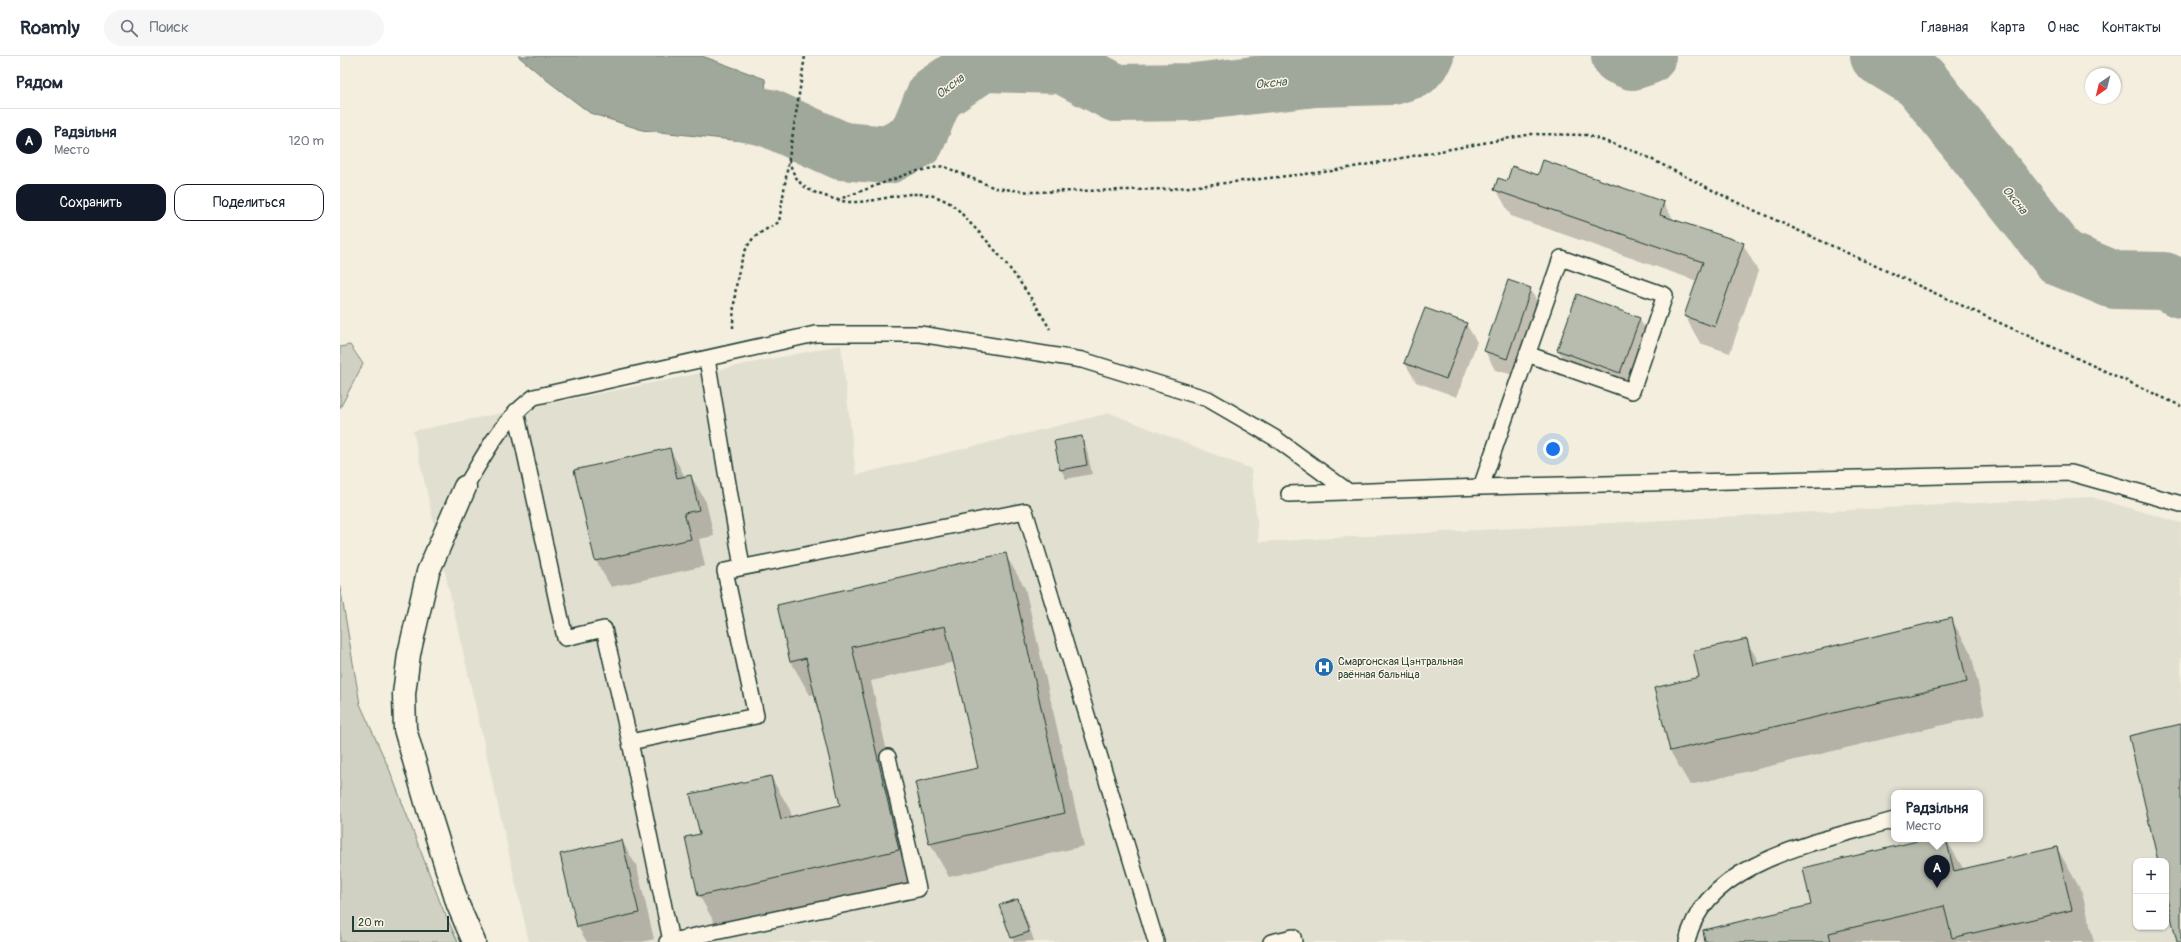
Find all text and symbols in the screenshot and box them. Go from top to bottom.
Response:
search box [104,10,384,46]
text: Roamly [20,16,80,40]
icon: search [118,17,140,39]
text: Поиск [150,18,189,37]
text: Главная [1921,19,1968,36]
text: Карта [1990,19,2025,36]
text: О нас [2047,19,2080,36]
text: Контакты [2102,19,2161,36]
north arrow [2085,68,2121,104]
water label: Оксна [933,70,968,102]
text: Рядом [16,72,63,93]
water label: Оксна [1255,74,1289,93]
text: Радзільня [54,123,117,142]
text: A [25,133,33,149]
text: 120 m [288,133,324,149]
text: Место [54,142,90,158]
water label: Оксна [1999,183,2031,218]
button: Сохранить [16,184,166,221]
button: Поделиться [174,184,324,221]
your location [1543,439,1563,459]
place label: Смаргонская Цэнтральная раённая бальніца [1338,655,1463,681]
hospital icon: Смаргонская Цэнтральная раённая бальніца [1313,656,1335,678]
popup [1891,790,1983,842]
text: Радзільня [1906,799,1968,818]
text: Место [1906,818,1941,834]
pin: A [1924,855,1950,888]
map controls [2133,858,2169,930]
button: + [2133,858,2169,894]
button: − [2133,894,2169,930]
scale bar [352,914,449,933]
text: 20 m [358,916,384,929]

